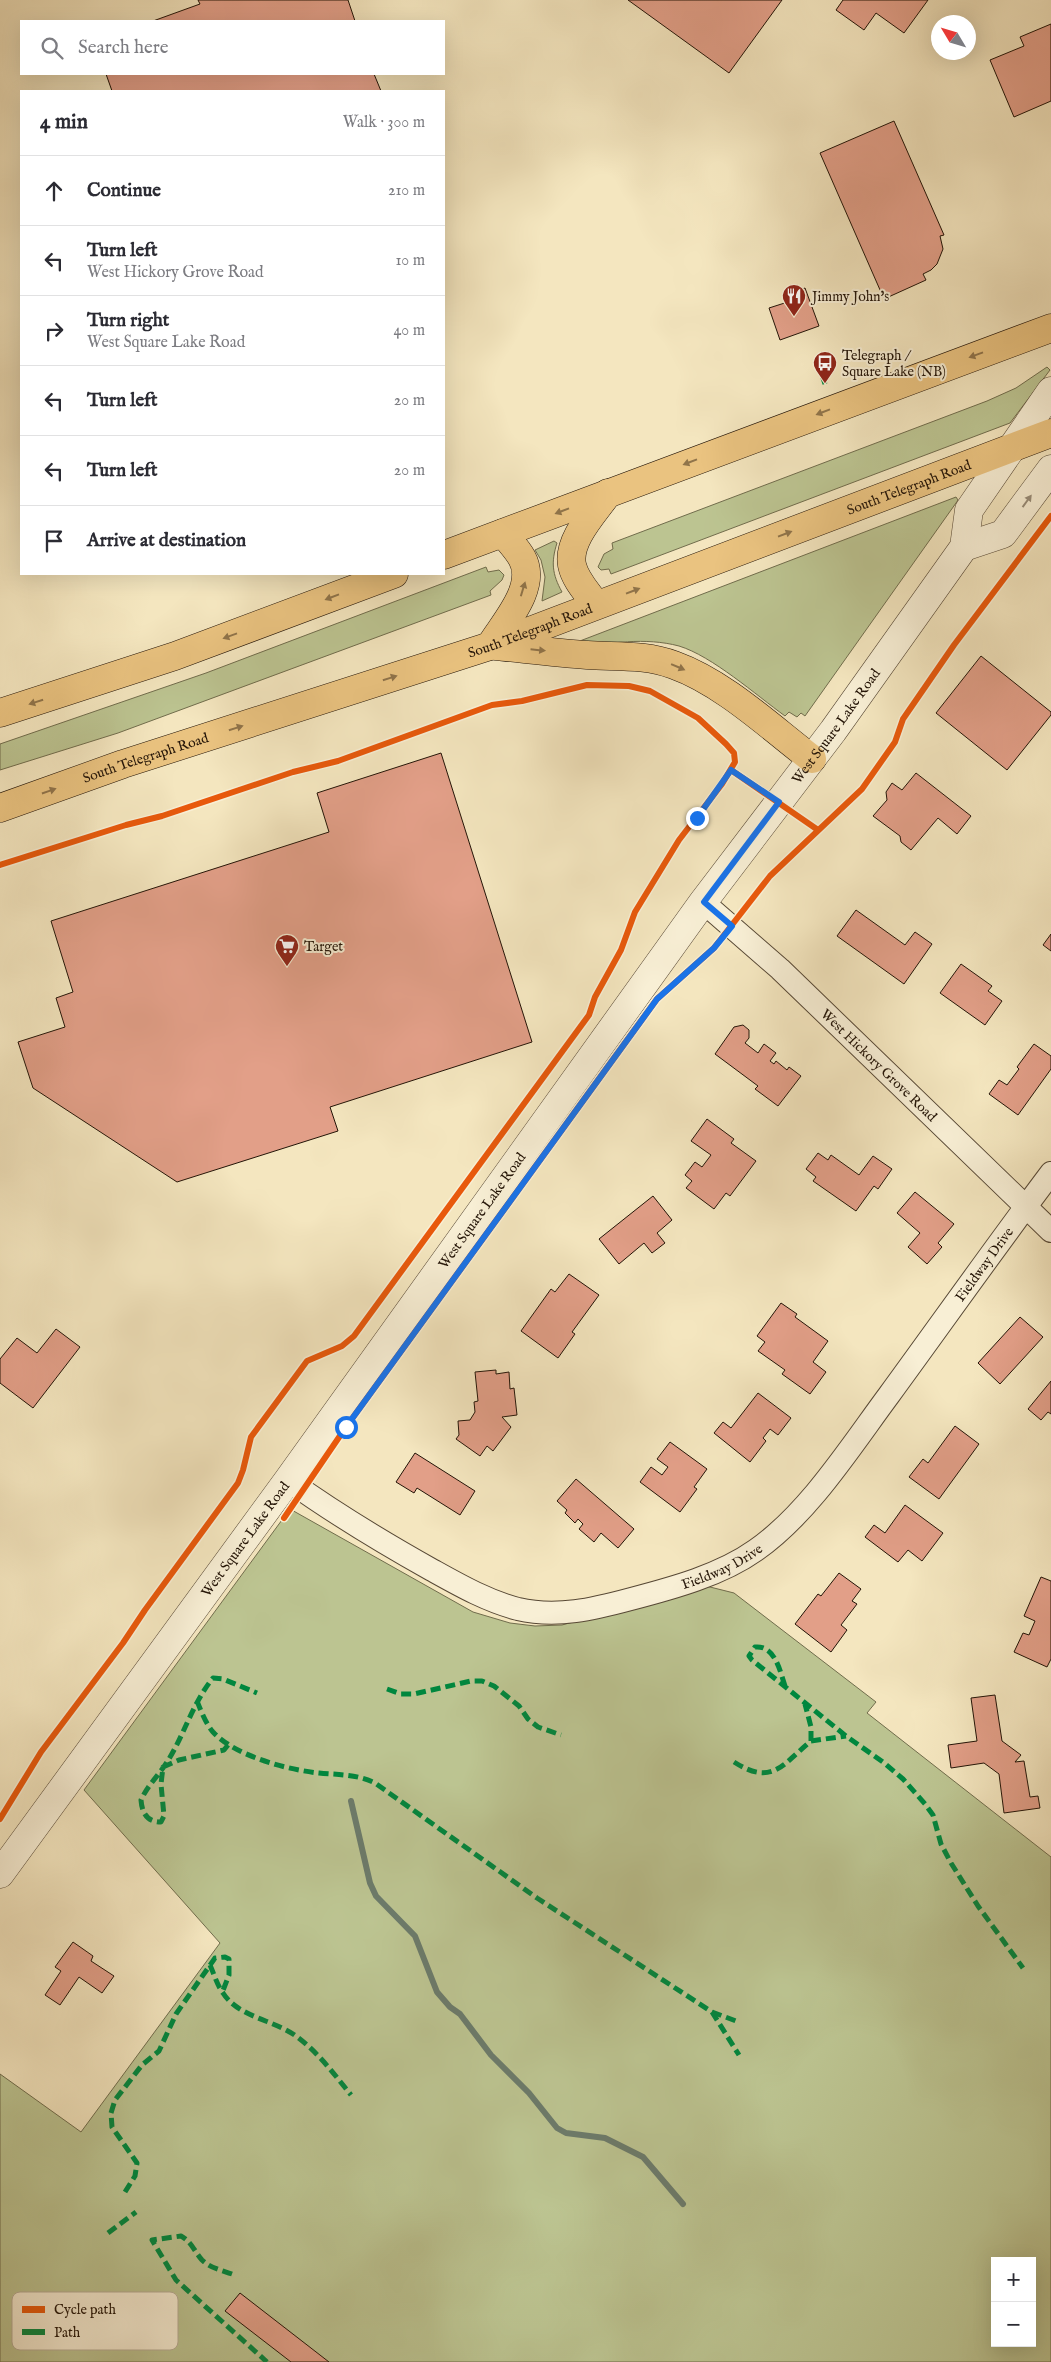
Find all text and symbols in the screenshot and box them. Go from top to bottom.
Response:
north arrow [931,15,976,60]
search box [20,20,445,75]
icon: search [38,34,66,62]
text: Search here [78,36,169,60]
text: 4 min [40,109,88,136]
text: Walk · 300 m [343,113,425,133]
icon: ahead [40,177,68,205]
text: Continue [87,179,161,203]
text: 210 m [388,181,425,201]
text: Turn left [87,239,158,263]
icon: left [40,247,68,275]
text: 10 m [395,251,425,271]
text: West Hickory Grove Road [87,263,264,283]
restaurant icon: Jimmy John's [781,283,807,317]
place label: Jimmy John's [810,288,889,306]
text: Turn right [87,309,169,333]
icon: right [40,317,68,345]
text: 40 m [393,321,425,341]
text: West Square Lake Road [87,333,245,353]
place label: Telegraph / Square Lake (NB) [842,347,946,381]
bus stop icon: Telegraph / Square Lake (NB) [812,350,838,384]
one-way arrow [968,352,983,359]
icon: left [40,387,68,415]
text: Turn left [87,389,158,413]
text: 20 m [394,391,425,411]
one-way arrow [816,409,831,416]
street label: South Telegraph Road [844,456,974,520]
icon: left [40,457,68,485]
one-way arrow [682,458,697,466]
text: Turn left [87,459,158,483]
text: 20 m [394,461,425,481]
one-way arrow [1022,494,1032,508]
one-way arrow [554,507,569,515]
icon: arrive [40,527,68,555]
text: Arrive at destination [87,529,246,553]
one-way arrow [778,529,793,537]
one-way arrow [520,581,527,596]
one-way arrow [626,587,641,594]
one-way arrow [324,593,339,601]
street label: South Telegraph Road [466,600,596,663]
one-way arrow [222,632,237,640]
one-way arrow [530,646,546,654]
one-way arrow [671,663,685,671]
street label: West Square Lake Road [788,665,885,788]
one-way arrow [383,673,398,681]
one-way arrow [29,698,44,706]
one-way arrow [229,724,244,732]
street label: South Telegraph Road [80,729,211,788]
one-way arrow [41,787,56,794]
route end [686,807,709,830]
supermarket icon: Target [274,933,300,967]
place label: Target [304,938,343,956]
street label: West Hickory Grove Road [817,1005,941,1126]
street label: West Square Lake Road [435,1149,530,1272]
street label: Fieldway Drive [952,1223,1018,1306]
route start [335,1416,358,1439]
street label: West Square Lake Road [198,1478,294,1601]
street label: Fieldway Drive [679,1540,767,1594]
map controls [991,2257,1036,2347]
button: + [991,2257,1036,2302]
legend [12,2292,178,2350]
text: Cycle path [54,2301,116,2319]
button: − [991,2302,1036,2347]
text: Path [54,2324,81,2342]

